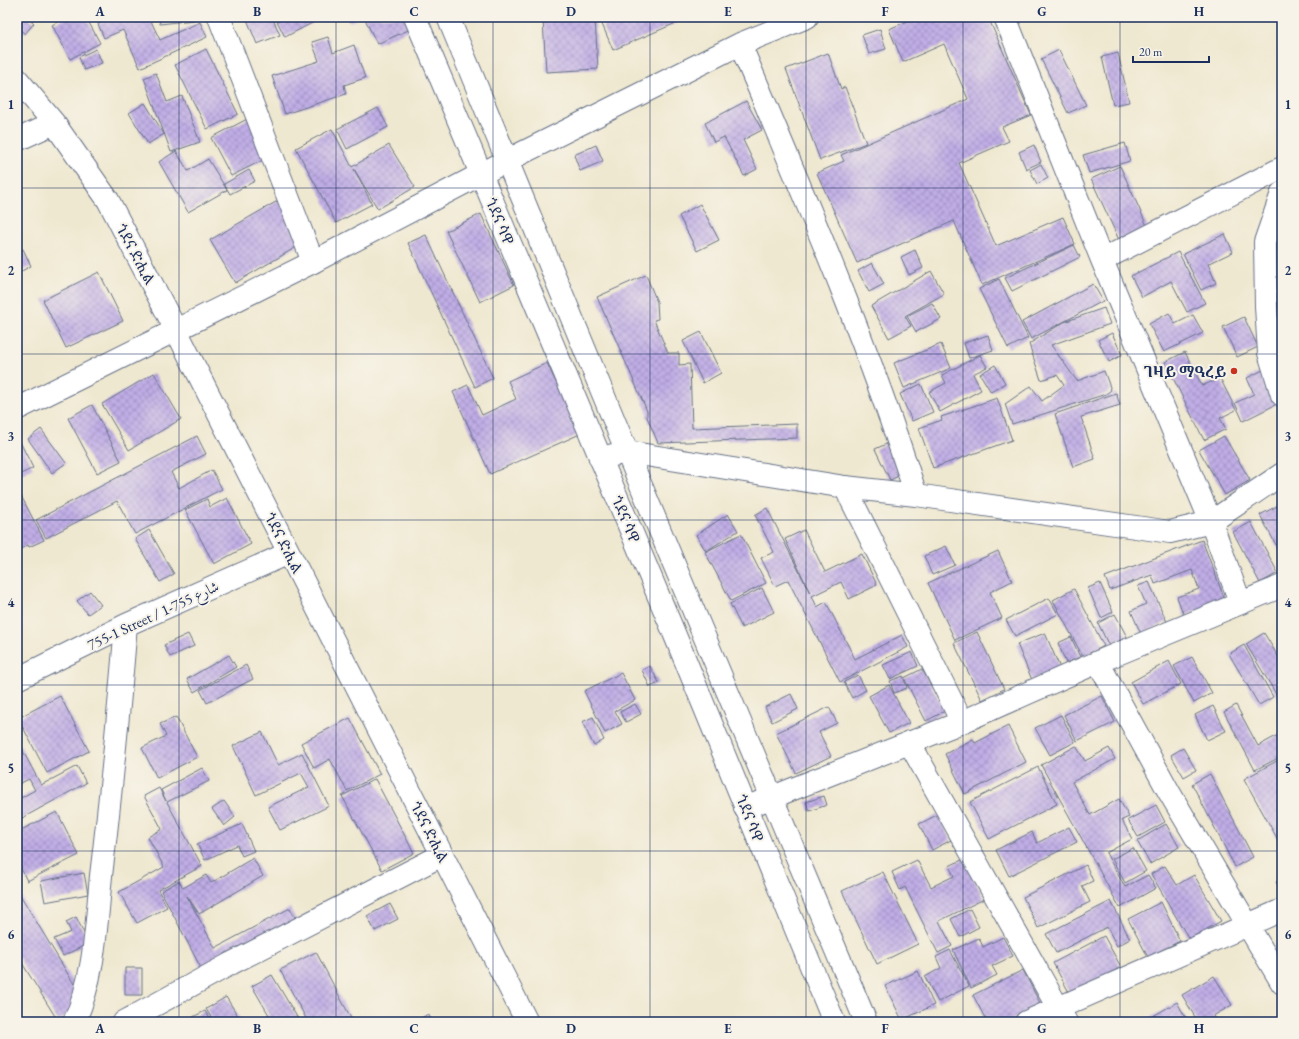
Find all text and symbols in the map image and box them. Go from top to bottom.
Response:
text: A [94,3,105,20]
text: B [253,3,261,20]
text: C [409,3,419,20]
text: D [566,3,576,20]
text: E [724,3,732,20]
text: F [881,3,889,20]
text: G [1037,3,1047,20]
text: H [1194,3,1205,20]
scale bar [1133,38,1209,64]
text: 20 m [1139,44,1163,60]
text: 1 [8,96,15,113]
text: 1 [1285,96,1292,113]
street label: ጎደና ሳዋ [482,195,518,248]
street label: ጎደና ድሒል [112,220,160,288]
text: 2 [8,262,15,279]
text: 2 [1285,262,1292,279]
place label: ገዛይ ማዓረይ [1144,362,1226,381]
marker: ገዛይ ማዓረይ [1229,366,1239,376]
text: 3 [8,428,15,445]
text: 3 [1285,428,1292,445]
street label: ጎደና ሳዋ [608,493,644,546]
street label: ጎደና ድሒል [261,509,308,577]
street label: 755-1 Street / شارع 755-1 [84,576,223,657]
text: 4 [8,594,15,611]
text: 4 [1285,594,1292,611]
text: 5 [8,760,14,777]
text: 5 [1285,760,1291,777]
street label: ጎደና ሳዋ [732,792,768,845]
street label: ጎደና ድሒል [407,798,454,866]
text: 6 [8,926,15,943]
text: 6 [1285,926,1292,943]
text: A [94,1020,105,1037]
text: B [253,1020,261,1037]
text: C [409,1020,419,1037]
text: D [566,1020,576,1037]
text: E [724,1020,732,1037]
text: F [881,1020,889,1037]
text: G [1037,1020,1047,1037]
text: H [1194,1020,1205,1037]

